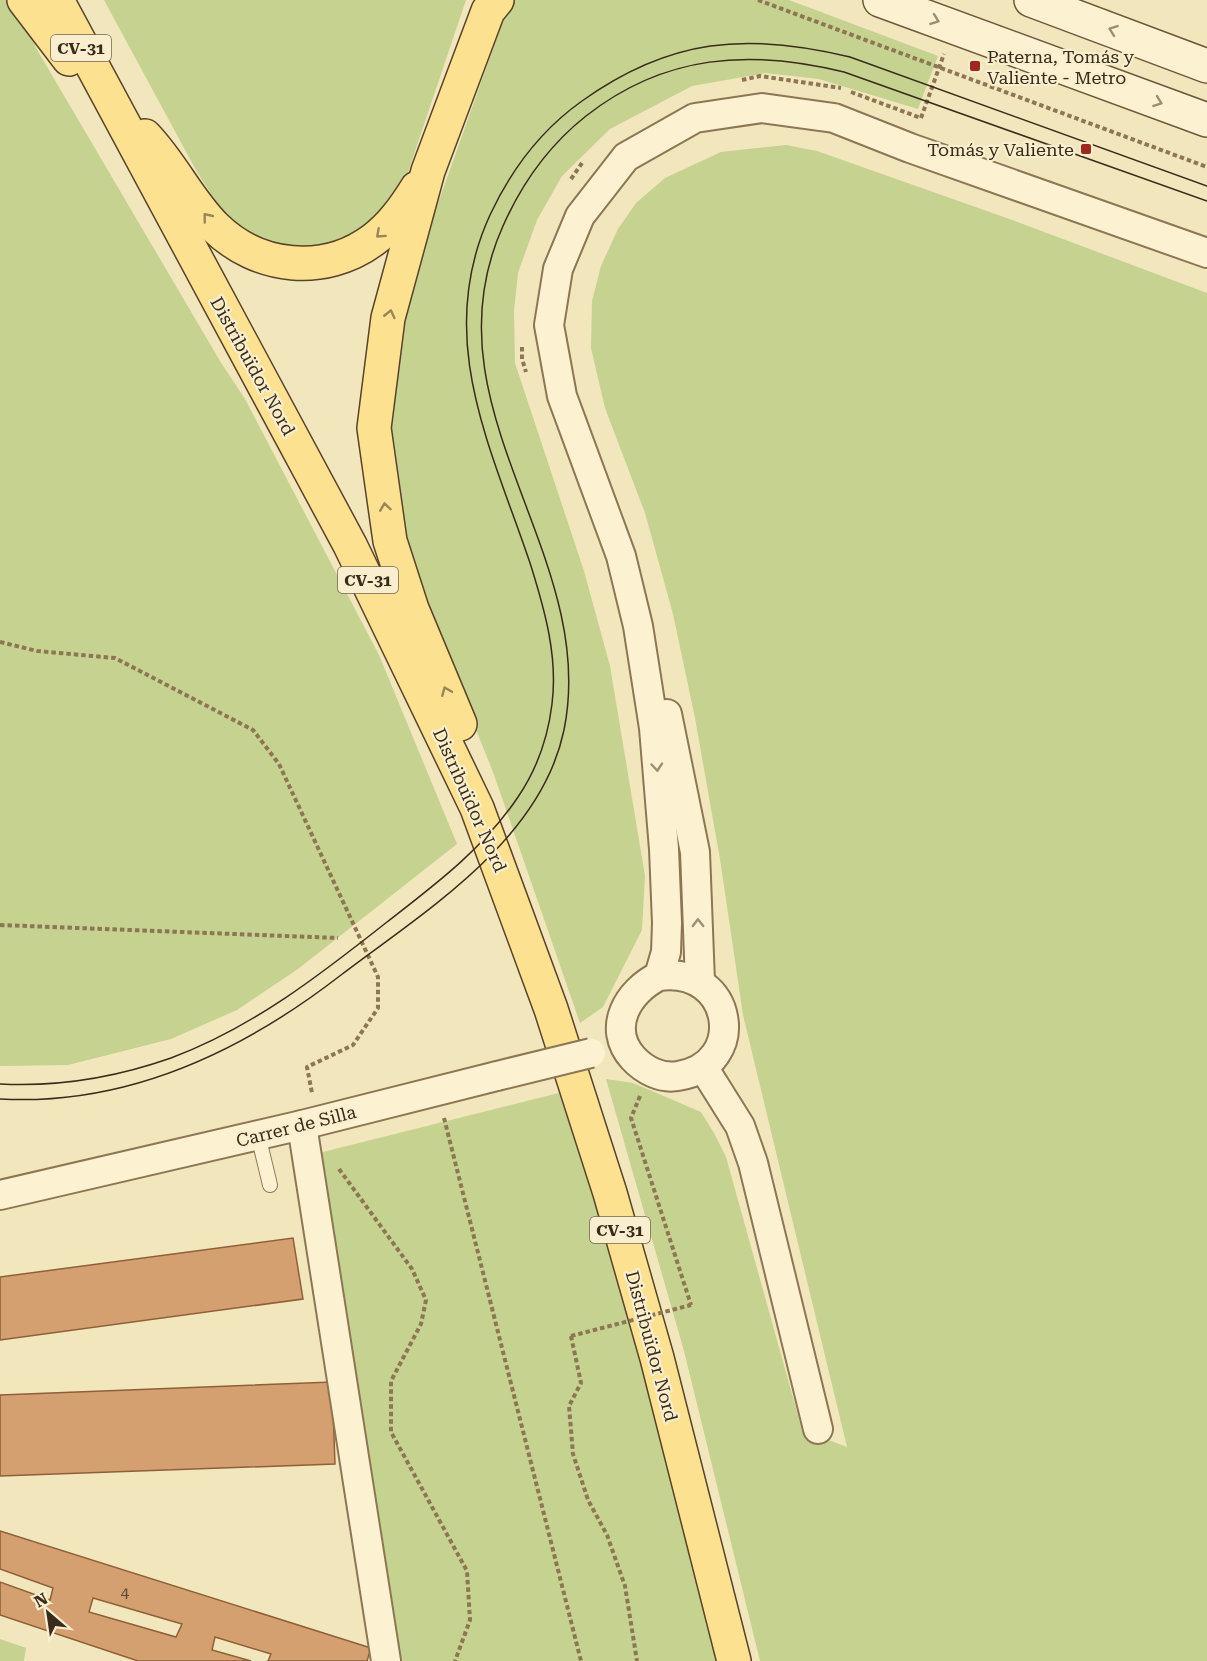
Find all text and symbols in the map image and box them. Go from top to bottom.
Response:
one-way arrow [930,12,940,25]
one-way arrow [1108,25,1119,38]
road number: CV-31 [51,35,111,61]
place label: Paterna, Tomás y Valiente - Metro [987,46,1135,88]
marker: Paterna, Tomás y Valiente - Metro [968,59,982,73]
one-way arrow [1152,94,1163,107]
place label: Tomás y Valiente [927,139,1074,160]
marker: Tomás y Valiente [1079,142,1093,156]
one-way arrow [203,213,214,224]
one-way arrow [376,227,387,238]
street label: Distribuïdor Nord [206,293,300,439]
one-way arrow [383,309,396,319]
one-way arrow [380,502,392,512]
road number: CV-31 [338,567,398,593]
one-way arrow [441,686,454,697]
street label: Distribuïdor Nord [429,725,511,876]
one-way arrow [651,763,664,772]
one-way arrow [692,919,705,928]
street label: Carrer de Silla [234,1101,358,1151]
road number: CV-31 [590,1217,650,1243]
street label: Distribuïdor Nord [622,1268,682,1424]
north arrow [18,1583,78,1643]
house number: 4 [121,1584,130,1602]
text: N [31,1589,51,1612]

